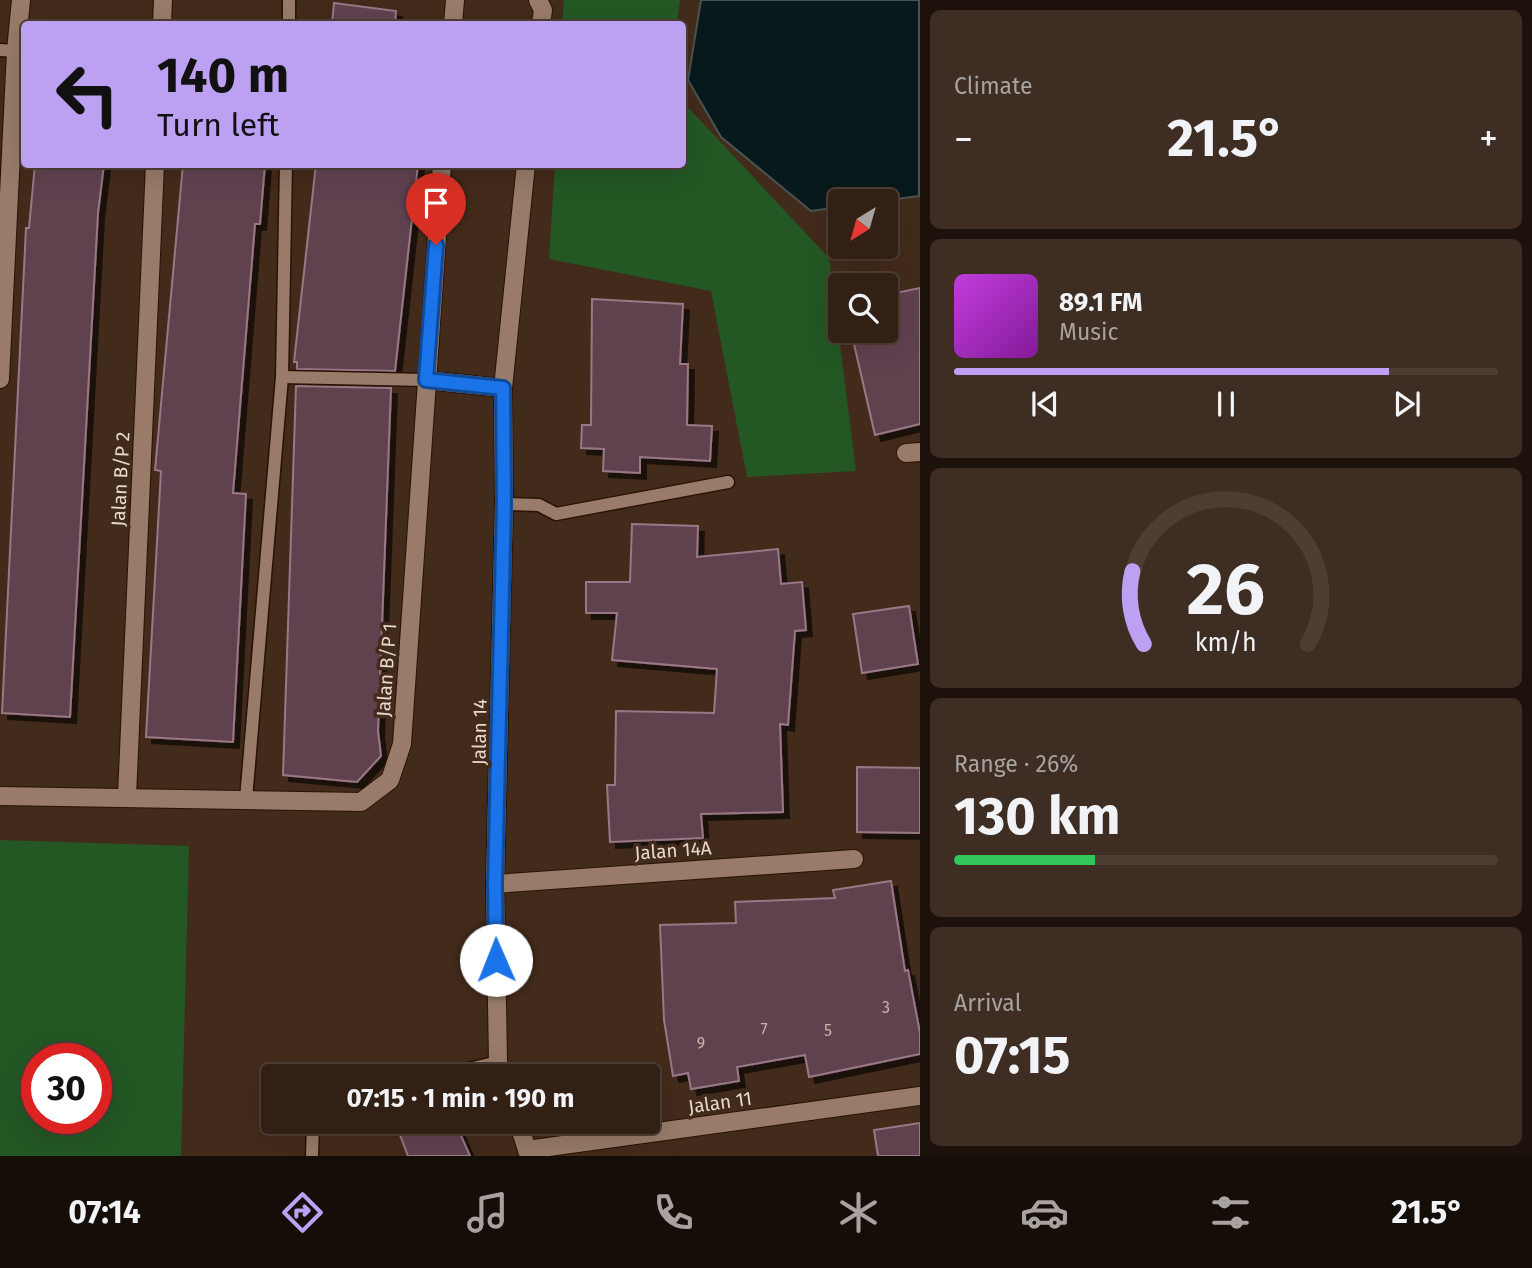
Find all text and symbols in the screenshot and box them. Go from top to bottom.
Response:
text: 140 m [157,46,289,105]
icon: left [42,49,133,140]
text: Climate [954,72,1033,100]
text: Turn left [157,106,279,144]
text: 21.5° [1167,107,1285,170]
text: − [954,116,973,162]
text: + [1479,116,1498,162]
pin [406,173,466,245]
icon: arrive [417,184,455,222]
north arrow [828,189,898,259]
map controls [828,189,898,343]
button: search [828,273,898,343]
text: 89.1 FM [1059,287,1143,318]
text: Music [1059,318,1119,346]
icon: previous [1026,385,1064,423]
icon: pause [1207,385,1245,423]
icon: next [1388,385,1426,423]
street label: Jalan B/P 2 [107,431,134,527]
text: 26 [1187,546,1265,633]
street label: Jalan B/P 1 [372,623,401,718]
text: km/h [1195,628,1257,658]
street label: Jalan 14 [467,699,492,765]
text: Range · 26% [954,750,1078,778]
text: 130 km [954,785,1121,848]
street label: Jalan 14A [634,836,712,865]
position arrow [459,923,533,997]
text: Arrival [954,989,1021,1017]
house number: 3 [882,998,890,1017]
house number: 7 [760,1020,768,1039]
house number: 5 [824,1021,832,1040]
text: 07:15 [954,1024,1070,1087]
house number: 9 [697,1034,705,1053]
speed limit sign: 30 [21,1043,112,1134]
text: 07:15 · 1 min · 190 m [347,1083,574,1114]
street label: Jalan 11 [687,1087,753,1118]
icon: directions [278,1188,327,1237]
icon: music [463,1188,512,1237]
icon: phone [649,1188,698,1237]
icon: climate [834,1188,883,1237]
icon: car [1020,1188,1069,1237]
icon: filters [1206,1188,1255,1237]
text: 07:14 [68,1193,141,1231]
text: 21.5° [1391,1193,1464,1231]

